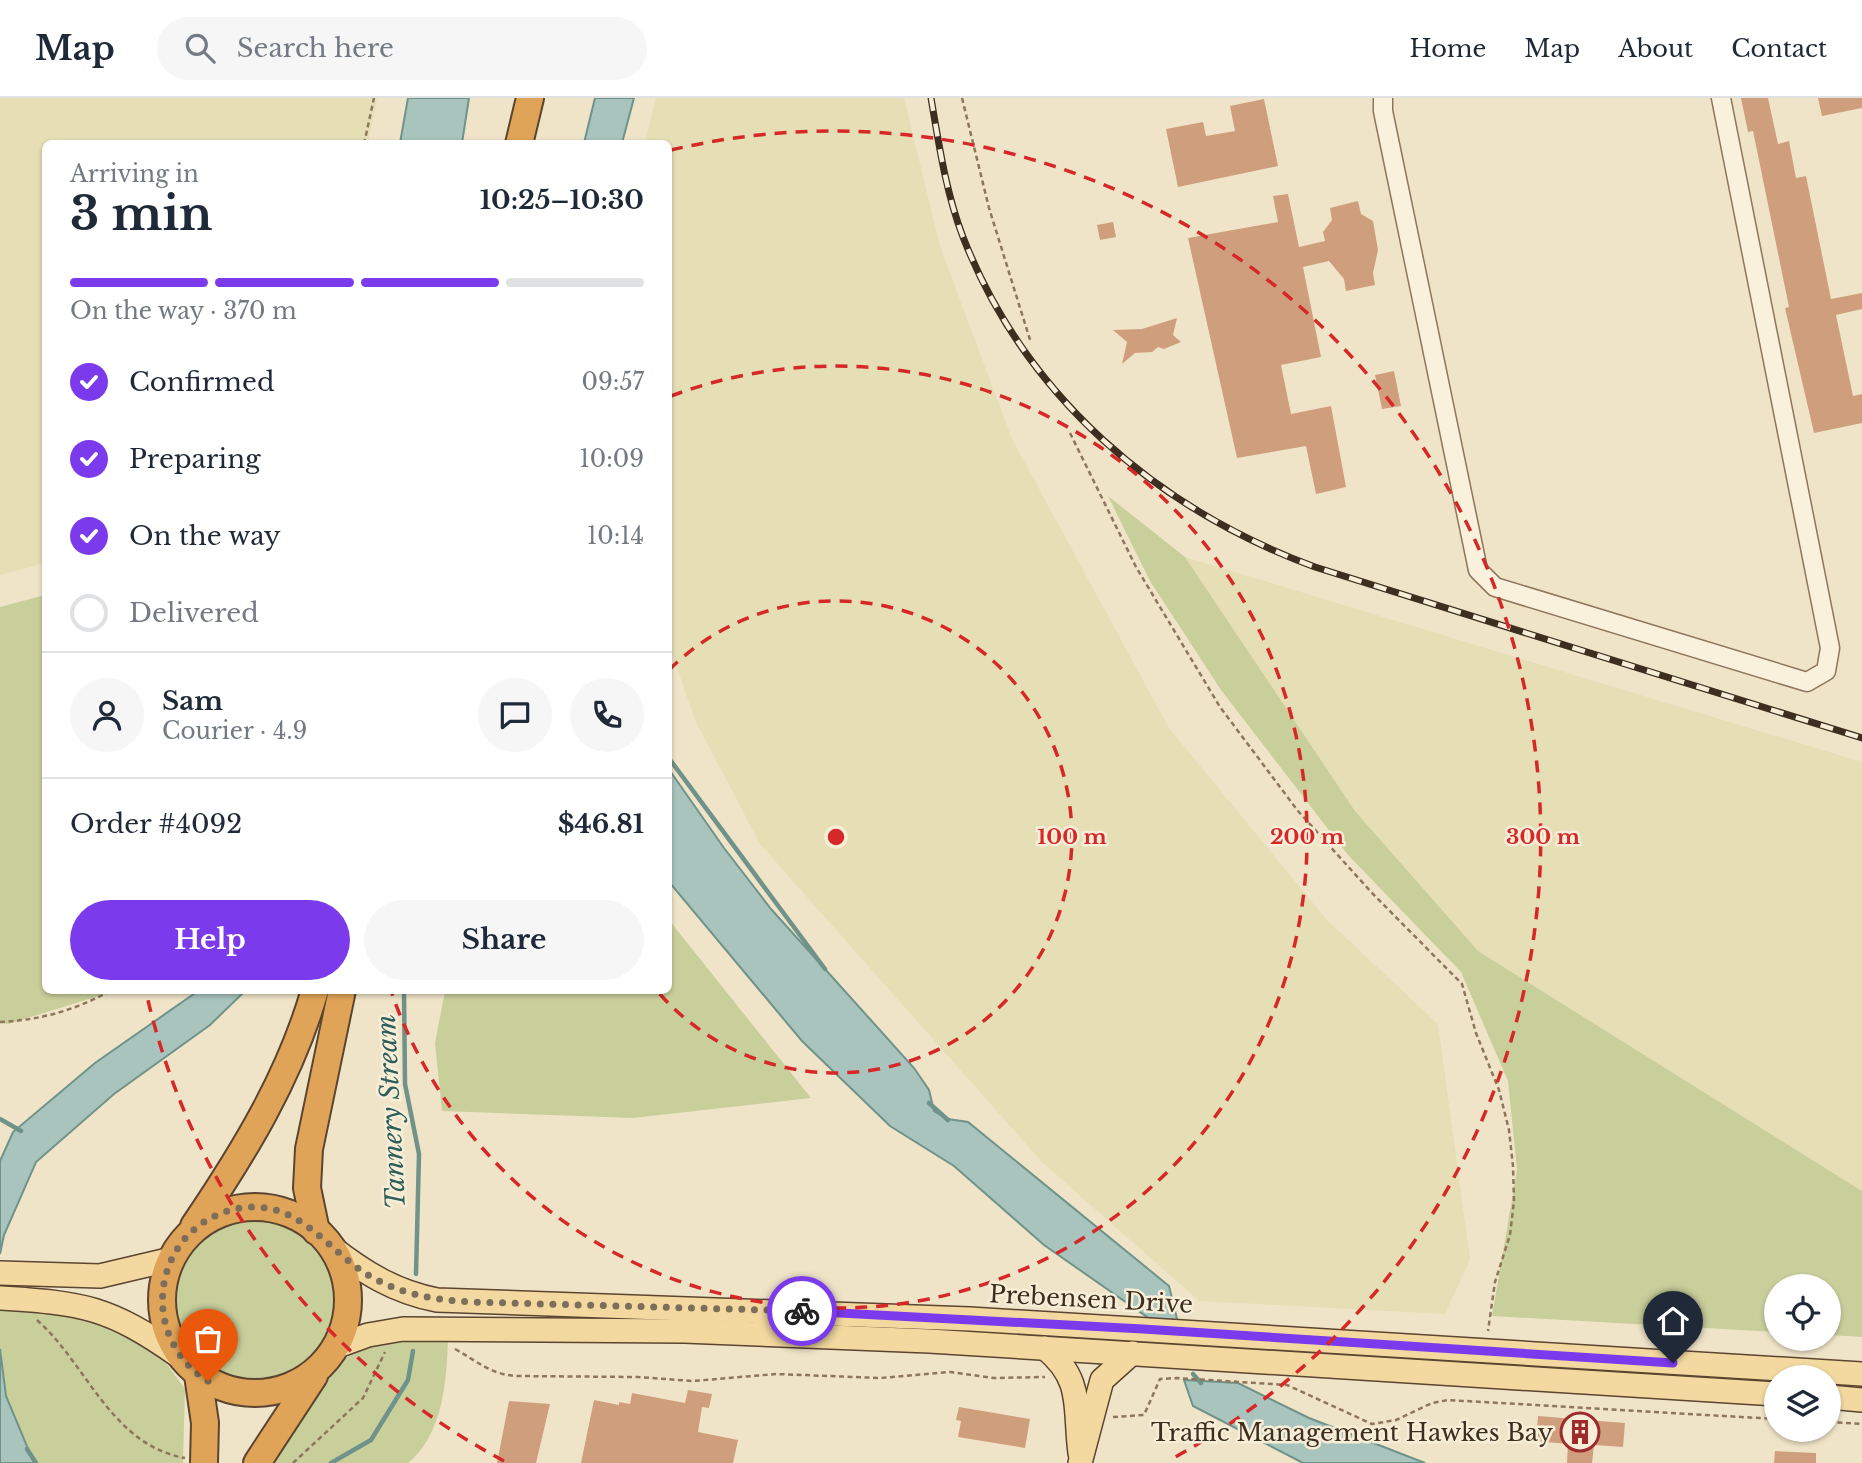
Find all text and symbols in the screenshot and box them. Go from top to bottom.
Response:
search box [157,17,647,80]
text: Map [35,28,115,69]
icon: search [181,29,219,67]
text: Search here [237,32,394,64]
text: Home [1410,34,1486,63]
text: Map [1524,34,1580,63]
text: About [1618,34,1693,63]
text: Contact [1731,34,1827,63]
text: Arriving in [70,160,199,188]
text: 10:25–10:30 [480,184,644,216]
text: 3 min [70,185,212,242]
text: On the way · 370 m [70,297,297,325]
icon: check [70,363,108,401]
text: Confirmed [129,366,274,398]
text: 09:57 [582,368,644,396]
icon: check [70,440,108,478]
text: Preparing [129,443,261,475]
text: 10:09 [580,445,644,473]
icon: check [70,517,108,555]
text: On the way [129,520,281,552]
text: 10:14 [587,522,644,550]
text: Delivered [129,597,259,629]
button: person [70,678,144,752]
button: chat [478,678,552,752]
button: phone [570,678,644,752]
text: Sam [162,685,223,717]
text: Courier · 4.9 [162,717,307,745]
text: Order #4092 [70,808,242,840]
text: $46.81 [558,808,644,840]
text: 100 m [1037,824,1107,850]
text: 200 m [1270,824,1344,850]
text: 300 m [1506,824,1580,850]
centre of rings [824,825,848,849]
button: Help [70,900,350,980]
button: Share [364,900,644,980]
water label: Tannery Stream [370,1014,412,1210]
map controls [1764,1274,1841,1442]
button: locate [1764,1274,1841,1351]
courier [767,1276,837,1346]
street label: Prebensen Drive [988,1279,1194,1319]
pin [1643,1291,1703,1363]
icon: bike [783,1292,821,1330]
icon: home [1654,1302,1692,1340]
pin [178,1309,238,1381]
icon: bag [189,1320,227,1358]
button: layers [1764,1365,1841,1442]
building icon: Traffic Management Hawkes Bay [1559,1411,1601,1453]
place label: Traffic Management Hawkes Bay [1151,1418,1554,1447]

